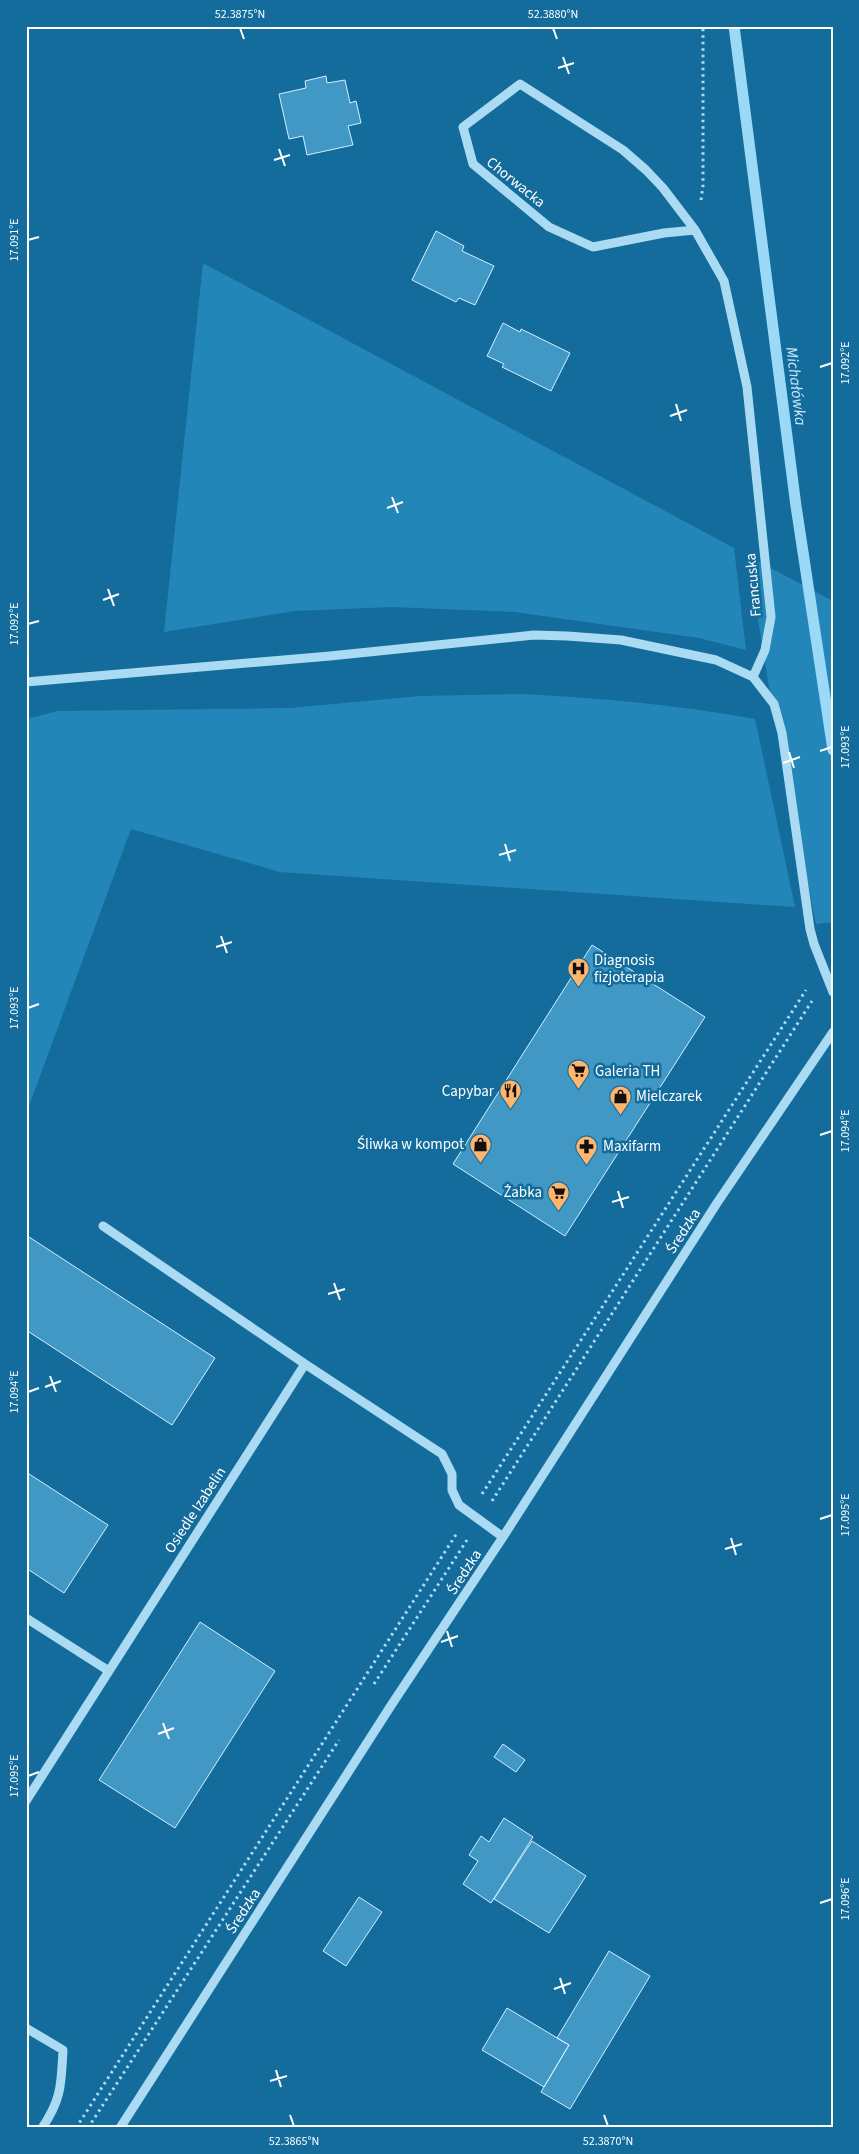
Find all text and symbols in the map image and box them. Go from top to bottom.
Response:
text: 52.3875°N [215,6,265,23]
text: 52.3880°N [528,6,578,23]
street label: Chorwacka [482,152,550,213]
text: 17.091°E [6,218,23,262]
text: 17.092°E [837,341,854,385]
water label: Michałówka [780,346,812,427]
street label: Francuska [740,552,767,618]
text: 17.092°E [6,602,23,646]
text: 17.093°E [837,725,854,769]
place label: Diagnosis fizjoterapia [594,950,664,988]
hospital icon: Diagnosis fizjoterapia [566,957,590,988]
text: 17.093°E [6,986,23,1030]
supermarket icon: Galeria TH [567,1059,591,1090]
place label: Galeria TH [595,1061,660,1082]
restaurant icon: Capybar [498,1079,522,1110]
place label: Capybar [442,1081,495,1102]
shop icon: Mielczarek [608,1084,632,1115]
place label: Mielczarek [636,1086,703,1107]
text: 17.094°E [837,1109,854,1153]
shop icon: Śliwka w kompot [468,1132,492,1163]
place label: Śliwka w kompot [357,1134,464,1155]
pharmacy icon: Maxifarm [575,1134,599,1165]
place label: Maxifarm [603,1136,661,1157]
supermarket icon: Żabka [546,1180,570,1211]
place label: Żabka [503,1182,542,1203]
street label: Średzka [661,1205,706,1258]
text: 17.094°E [6,1370,23,1414]
street label: Osiedle Izabelin [160,1463,231,1557]
text: 17.095°E [837,1493,854,1537]
street label: Średzka [442,1546,487,1599]
text: 17.095°E [6,1754,23,1798]
text: 17.096°E [837,1877,854,1921]
street label: Średzka [221,1885,266,1938]
text: 52.3865°N [269,2133,319,2150]
text: 52.3870°N [583,2133,633,2150]

